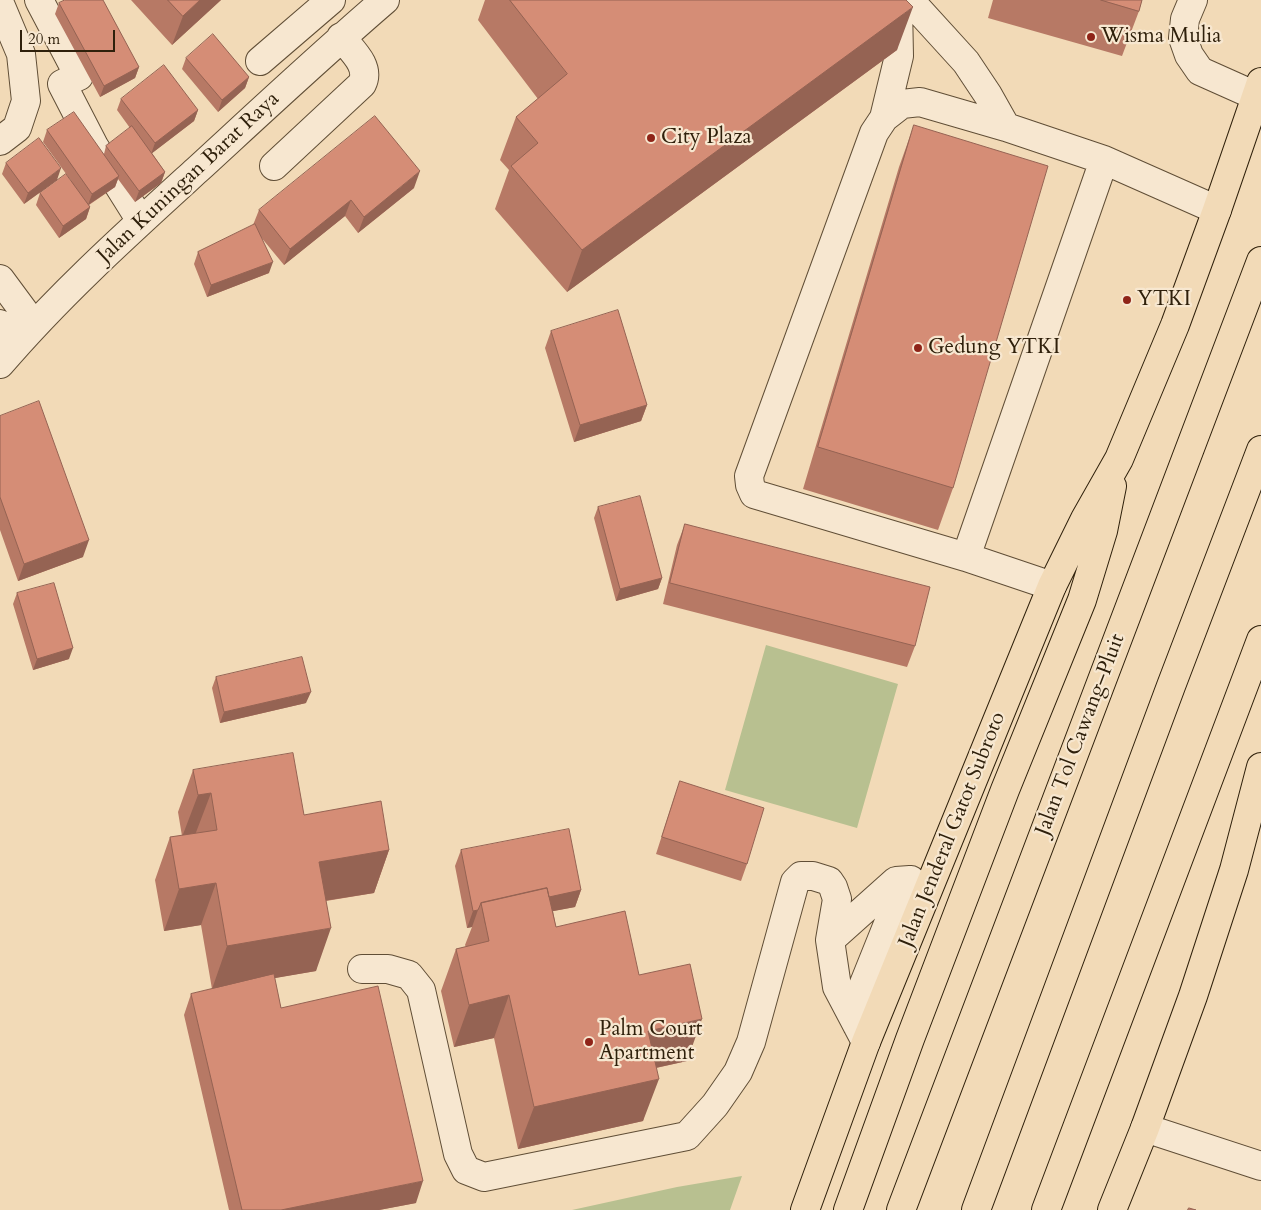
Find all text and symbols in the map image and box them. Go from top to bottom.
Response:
scale bar [22,20,118,52]
place label: Wisma Mulia [1101,24,1221,50]
text: 20 m [28,29,60,49]
marker: Wisma Mulia [1085,31,1097,43]
street label: Jalan Kuningan Barat Raya [93,87,285,269]
place label: City Plaza [661,125,752,151]
marker: City Plaza [645,132,657,144]
place label: YTKI [1137,287,1191,313]
marker: YTKI [1121,294,1133,306]
place label: Gedung YTKI [928,335,1060,361]
marker: Gedung YTKI [912,342,924,354]
street label: Jalan Tol Cawang–Pluit [1031,631,1131,839]
street label: Jalan Jenderal Gatot Subroto [894,709,1012,951]
place label: Palm Court Apartment [599,1017,702,1067]
marker: Palm Court Apartment [583,1036,595,1048]

